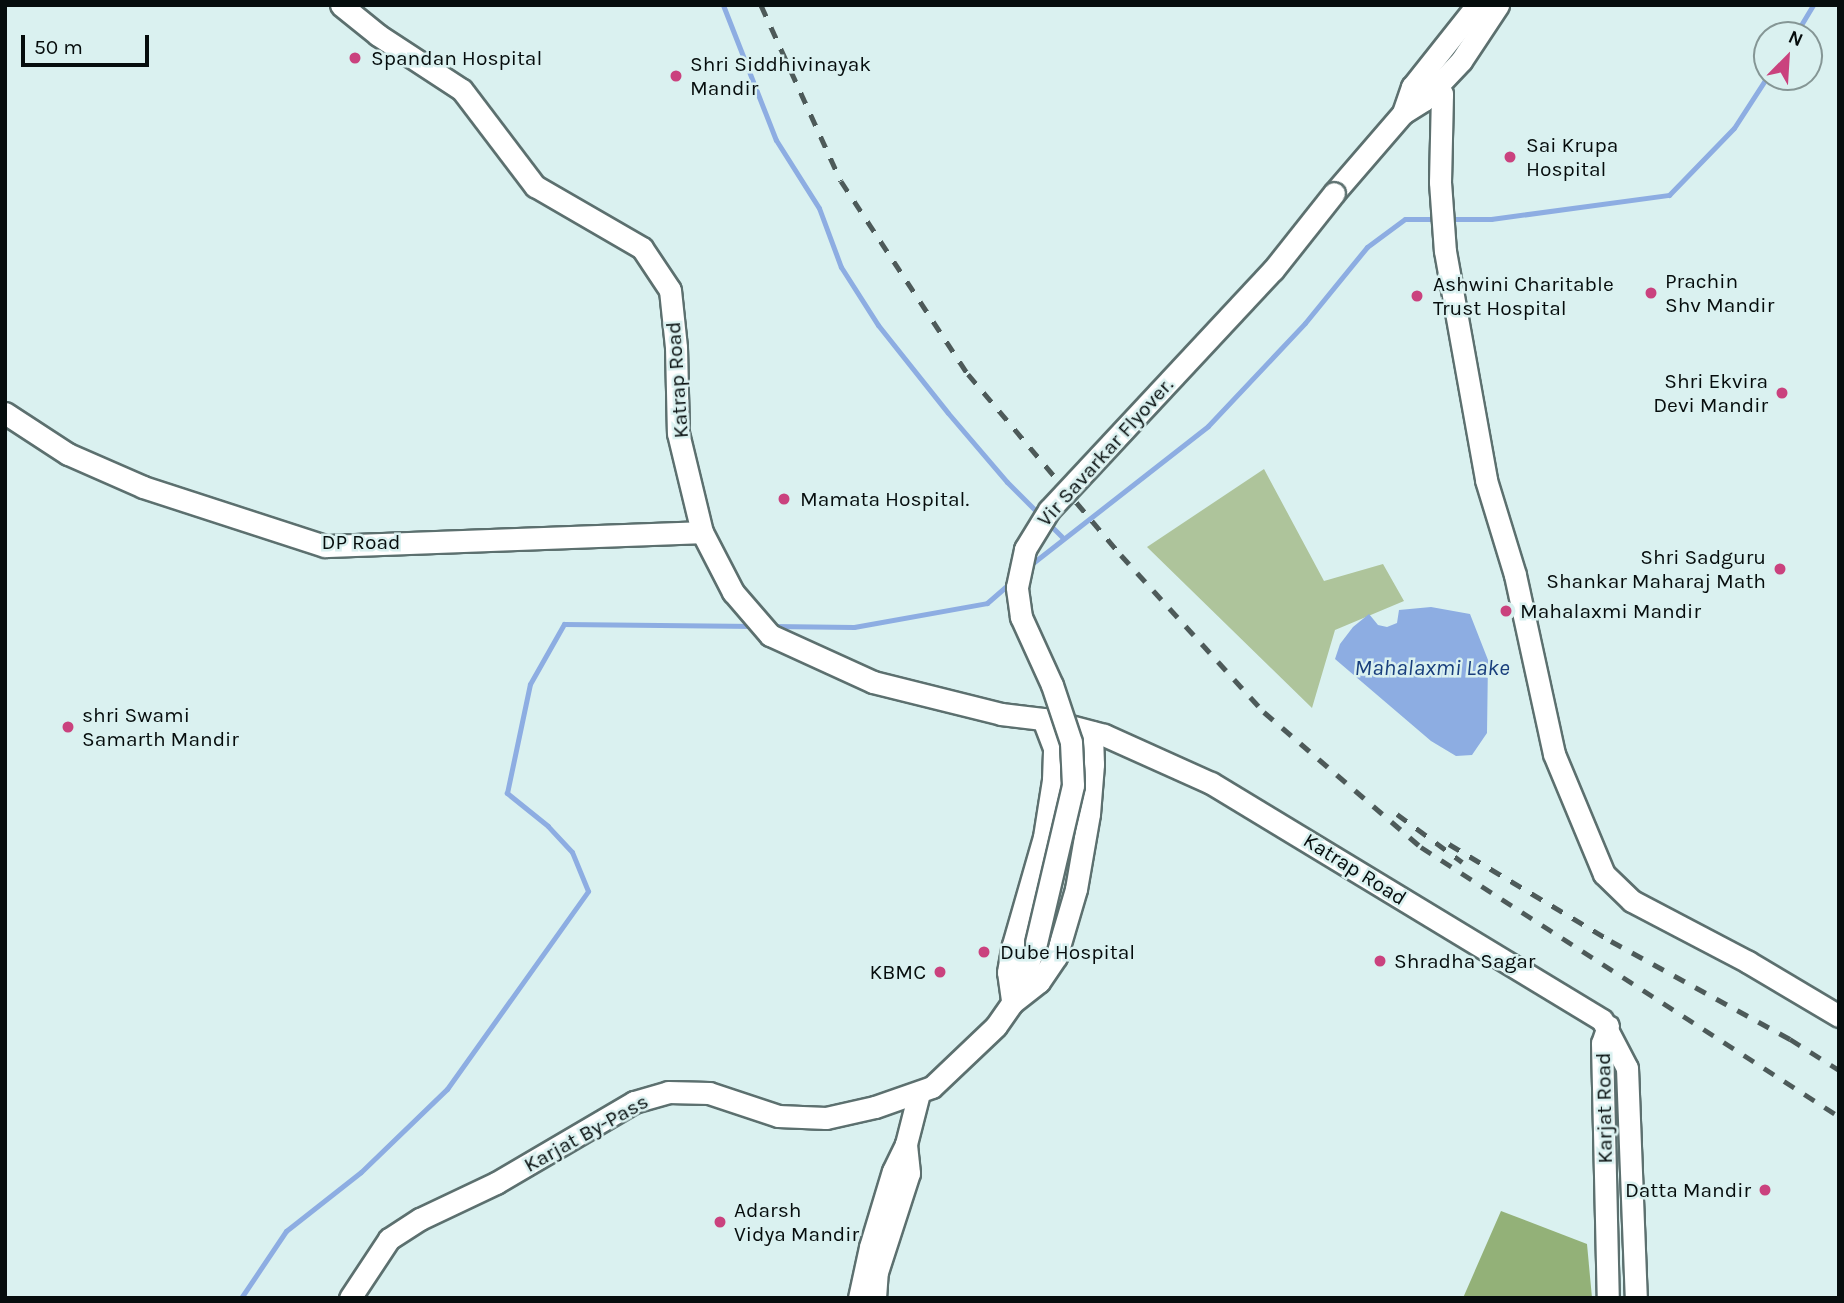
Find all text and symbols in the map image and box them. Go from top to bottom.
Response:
scale bar [24,21,152,65]
north arrow [1753,21,1823,91]
text: N [1785,26,1806,51]
text: 50 m [34,35,83,59]
place label: Spandan Hospital [371,45,542,71]
marker: Spandan Hospital [345,48,365,68]
place label: Shri Siddhivinayak Mandir [690,51,871,101]
marker: Shri Siddhivinayak Mandir [668,68,684,84]
place label: Sai Krupa Hospital [1526,132,1618,182]
marker: Sai Krupa Hospital [1500,147,1520,167]
place label: Prachin Shv Mandir [1665,268,1774,318]
place label: Ashwini Charitable Trust Hospital [1433,271,1614,321]
marker: Prachin Shv Mandir [1643,285,1659,301]
marker: Ashwini Charitable Trust Hospital [1407,286,1427,306]
street label: Katrap Road [660,321,694,439]
place label: Shri Ekvira Devi Mandir [1653,368,1768,418]
street label: Vir Savarkar Flyover. [1032,372,1178,532]
marker: Shri Ekvira Devi Mandir [1774,385,1790,401]
place label: Mamata Hospital. [800,486,969,512]
marker: Mamata Hospital. [774,489,794,509]
street label: DP Road [322,529,400,555]
place label: Shri Sadguru Shankar Maharaj Math [1546,544,1766,594]
marker: Shri Sadguru Shankar Maharaj Math [1772,561,1788,577]
place label: Mahalaxmi Mandir [1520,598,1701,624]
marker: Mahalaxmi Mandir [1498,603,1514,619]
water label: Mahalaxmi Lake [1354,654,1510,682]
place label: shri Swami Samarth Mandir [82,702,239,752]
marker: shri Swami Samarth Mandir [60,719,76,735]
street label: Katrap Road [1299,827,1411,911]
place label: Dube Hospital [1000,939,1135,965]
marker: Dube Hospital [974,942,994,962]
place label: Shradha Sagar [1394,948,1535,974]
marker: Shradha Sagar [1372,953,1388,969]
place label: KBMC [870,959,926,985]
marker: KBMC [932,964,948,980]
street label: Karjat Road [1590,1052,1618,1164]
street label: Karjat By-Pass [519,1088,653,1178]
place label: Datta Mandir [1625,1177,1751,1203]
marker: Datta Mandir [1757,1182,1773,1198]
place label: Adarsh Vidya Mandir [734,1197,859,1247]
marker: Adarsh Vidya Mandir [712,1214,728,1230]

